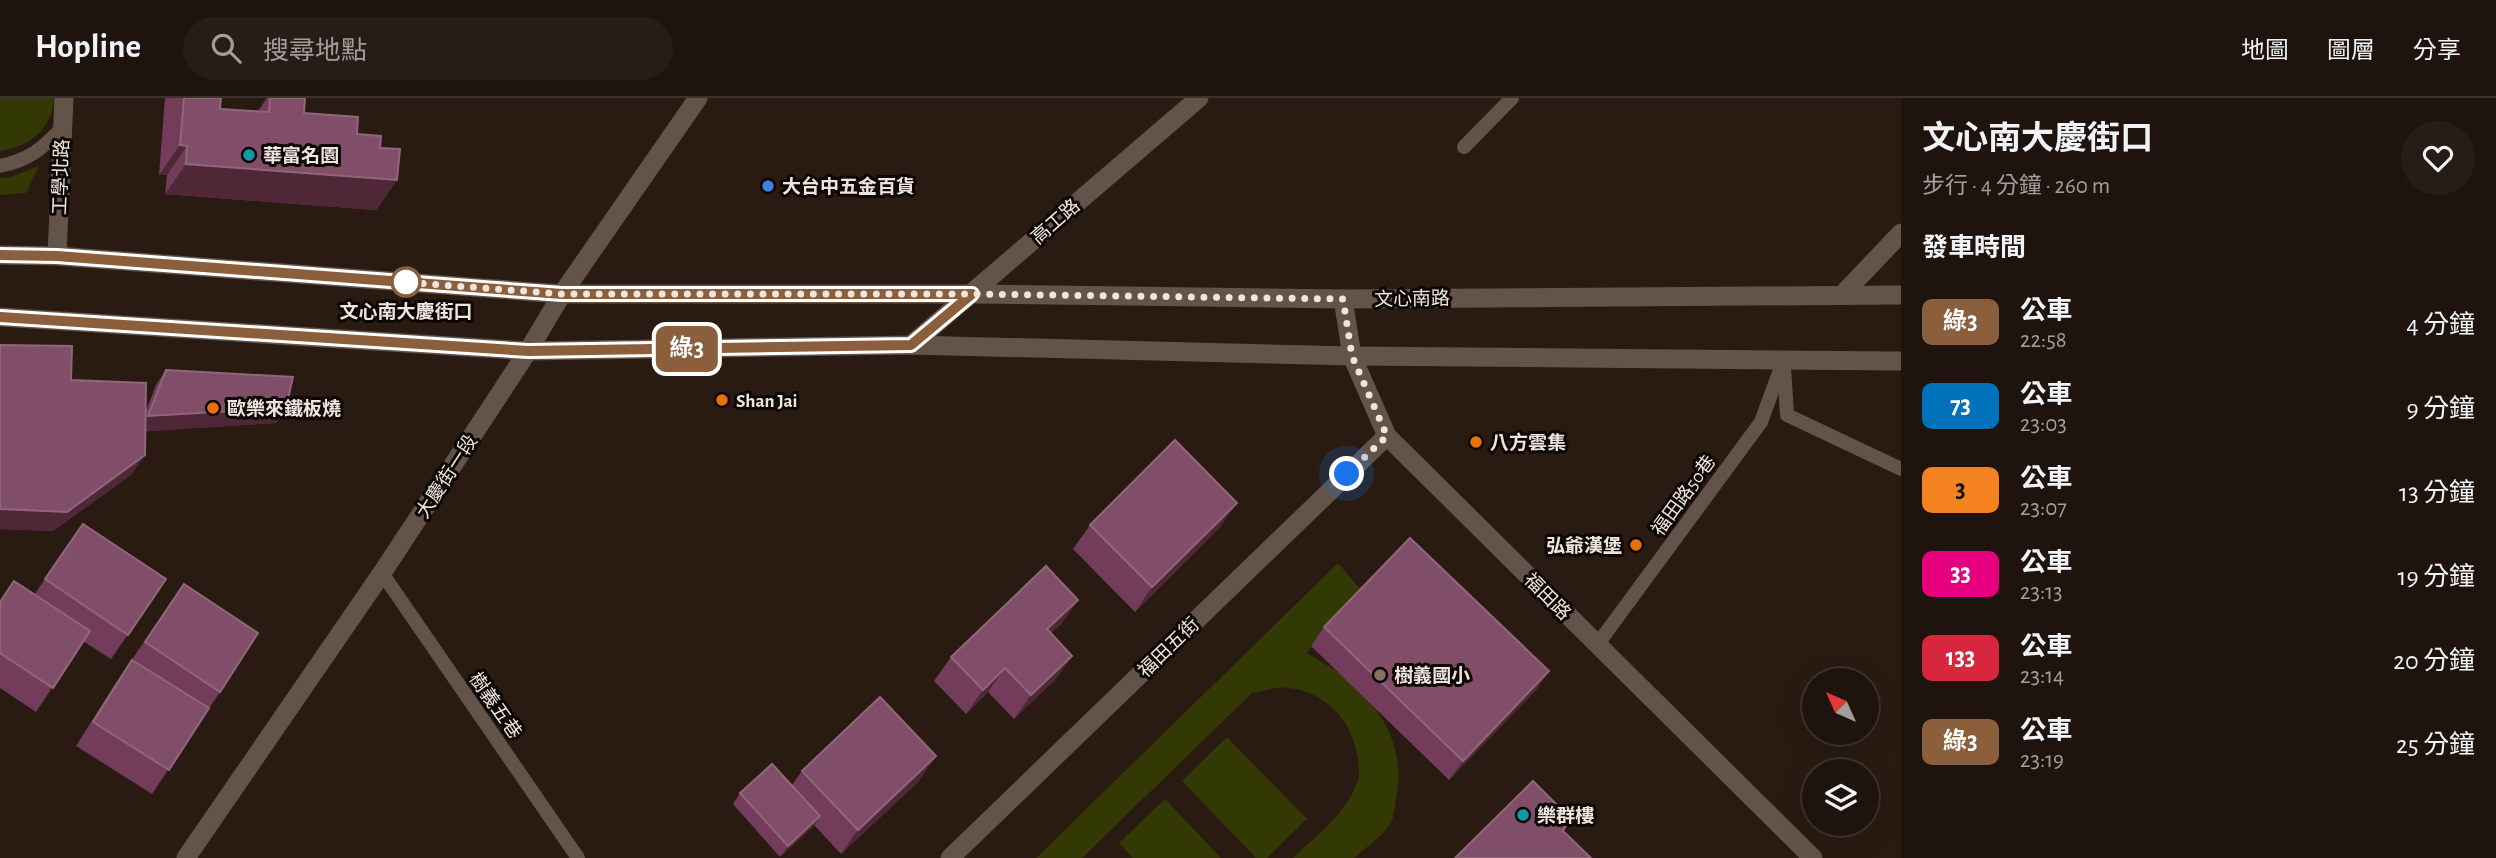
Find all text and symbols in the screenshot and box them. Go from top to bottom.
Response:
search box [183,17,673,80]
icon: search [207,29,245,67]
text: Hopline [35,31,141,64]
text: 搜尋地點 [263,38,367,64]
text: 地圖 [2241,39,2289,63]
text: 圖層 [2327,39,2375,63]
text: 分享 [2413,39,2461,63]
button: heart [2401,121,2475,195]
text: 文心南大慶街口 [1922,123,2153,156]
street label: 工學北路 [50,139,72,215]
place label: 華富名園 [263,145,339,166]
marker: 華富名園 [241,147,257,163]
text: 步行 · 4 分鐘 · 260 m [1922,175,2110,198]
place label: 大台中五金百貨 [782,176,915,197]
marker: 大台中五金百貨 [760,178,776,194]
street label: 高工路 [1027,195,1084,248]
text: 發車時間 [1922,235,2026,261]
marker: 文心南大慶街口 [391,267,421,297]
street label: 文心南路 [1374,288,1450,310]
text: 公車 [2020,298,2072,324]
place label: 文心南大慶街口 [339,301,473,322]
text: 綠3 [1943,310,1978,334]
text: 4 分鐘 [2406,312,2475,338]
line badge: 綠3 [656,326,718,372]
text: 22:58 [2020,329,2067,352]
text: 綠3 [670,337,704,361]
text: 公車 [2020,382,2072,408]
marker: Shan Jai [714,392,730,408]
place label: Shan Jai [736,392,798,411]
text: 73 [1950,394,1971,418]
text: 9 分鐘 [2406,396,2475,422]
place label: 歐樂來鐵板燒 [227,398,341,419]
marker: 歐樂來鐵板燒 [205,400,221,416]
text: 23:03 [2020,413,2067,436]
street label: 大慶街一段 [412,431,481,522]
place label: 八方雲集 [1490,432,1566,453]
marker: 八方雲集 [1468,434,1484,450]
street label: 福田路50巷 [1647,451,1720,539]
your location [1329,456,1364,491]
text: 公車 [2020,466,2072,492]
text: 3 [1955,478,1966,502]
text: 13 分鐘 [2399,480,2475,506]
text: 23:07 [2020,497,2067,520]
place label: 弘爺漢堡 [1546,536,1622,556]
marker: 弘爺漢堡 [1628,537,1644,553]
text: 公車 [2020,550,2072,576]
text: 33 [1950,562,1971,586]
text: 19 分鐘 [2398,564,2475,590]
street label: 福田路 [1520,569,1575,624]
text: 23:13 [2020,581,2063,604]
street label: 福田五街 [1134,614,1203,681]
text: 公車 [2020,634,2072,660]
text: 133 [1946,646,1975,670]
text: 20 分鐘 [2393,648,2475,674]
place label: 樹義國小 [1394,665,1470,686]
text: 23:14 [2020,665,2064,688]
marker: 樹義國小 [1372,667,1388,683]
street label: 樹義五巷 [465,668,526,742]
north arrow [1802,668,1880,746]
map controls [1802,668,1879,836]
text: 公車 [2020,718,2072,744]
text: 綠3 [1943,730,1978,754]
text: 25 分鐘 [2396,732,2475,758]
text: 23:19 [2020,749,2064,772]
button: layers [1802,759,1879,836]
place label: 樂群樓 [1537,805,1594,826]
marker: 樂群樓 [1515,807,1531,823]

